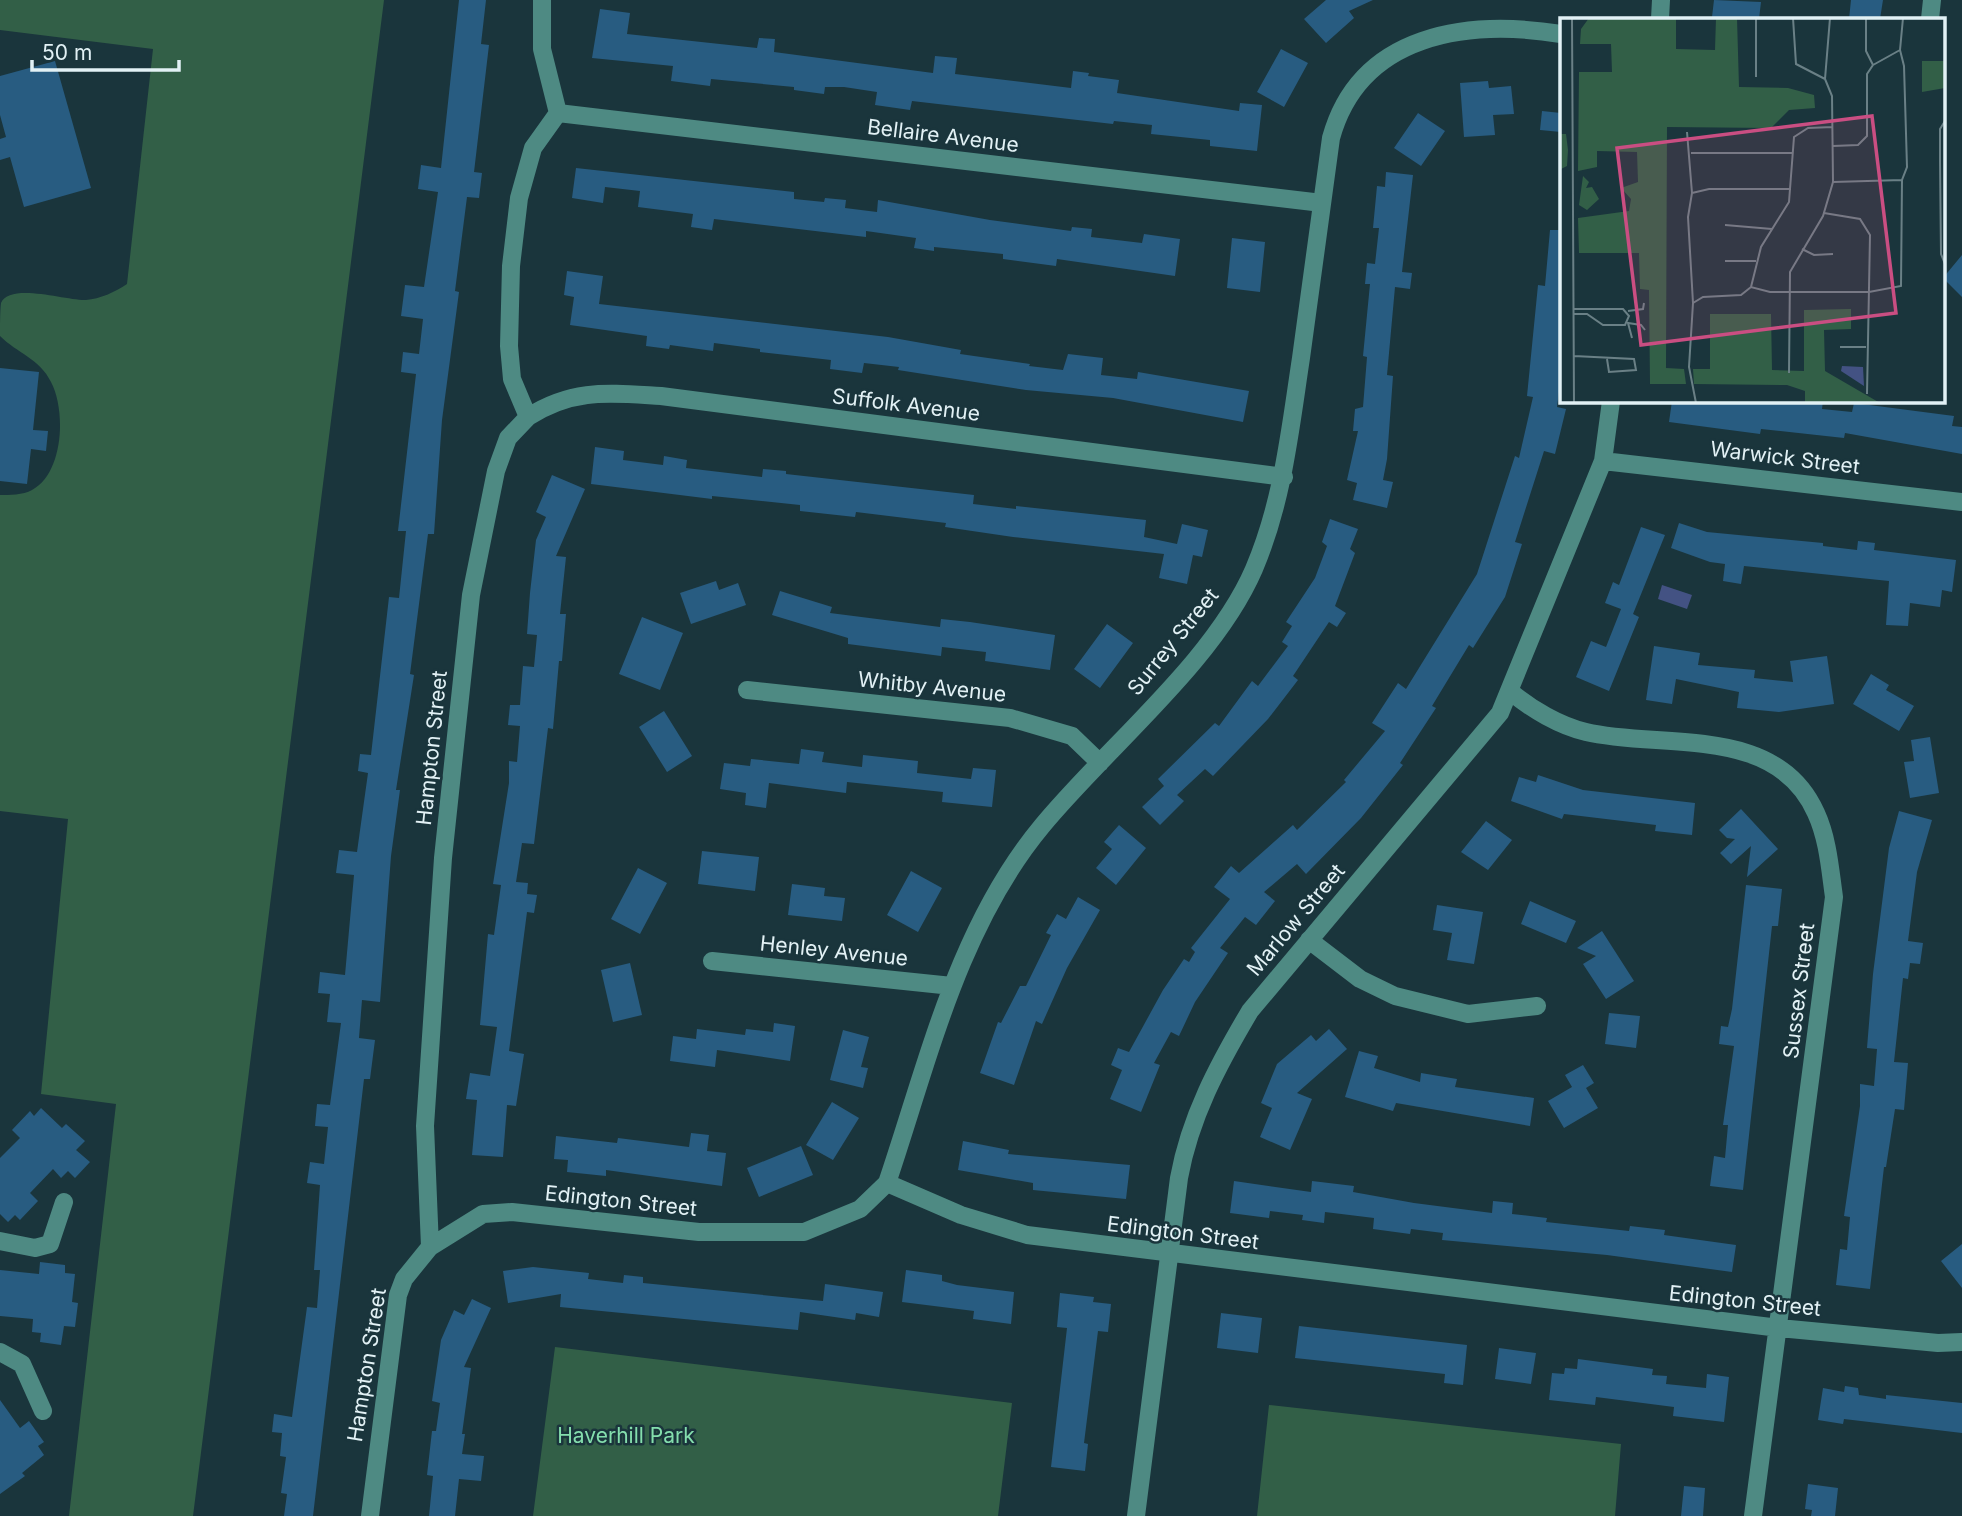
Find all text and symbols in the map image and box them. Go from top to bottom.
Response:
inset map [1560,18,1944,402]
scale bar [32,28,178,72]
text: 50 m [42,40,92,65]
street label: Bellaire Avenue [866,114,1020,157]
street label: Suffolk Avenue [831,383,981,426]
street label: Warwick Street [1709,436,1861,479]
street label: Surrey Street [1122,583,1223,700]
street label: Whitby Avenue [857,666,1007,707]
street label: Hampton Street [411,669,452,827]
street label: Marlow Street [1241,858,1350,981]
street label: Sussex Street [1778,922,1819,1060]
street label: Henley Avenue [759,930,909,971]
street label: Edington Street [544,1180,698,1221]
street label: Edington Street [1106,1211,1260,1254]
street label: Edington Street [1668,1280,1822,1321]
street label: Hampton Street [342,1286,391,1444]
park label: Haverhill Park [557,1423,695,1448]

